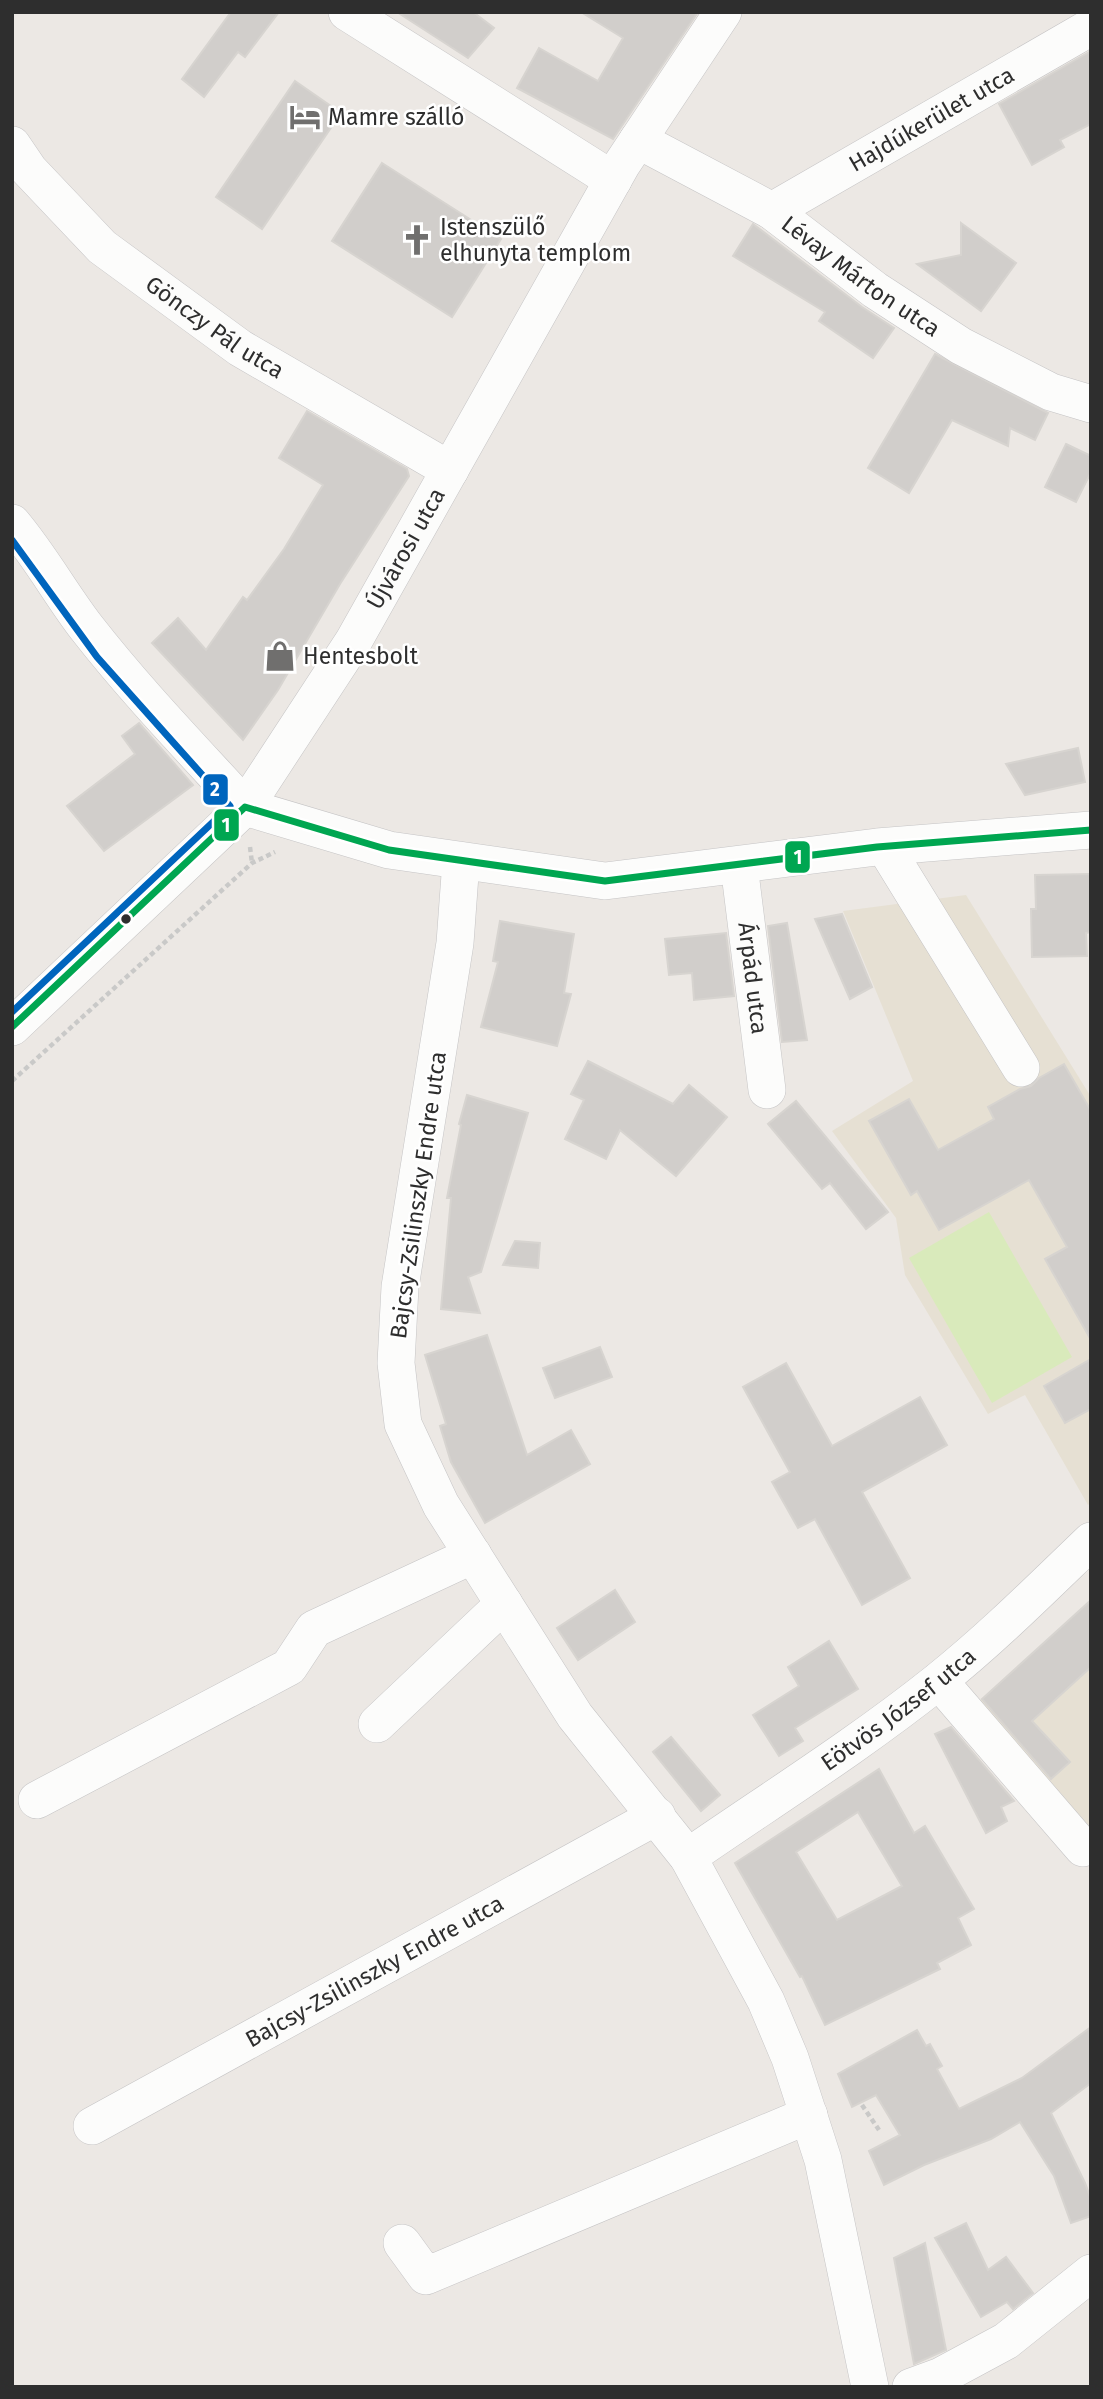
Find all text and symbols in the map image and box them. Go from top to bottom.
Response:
street label: Hajdúkerület utca [844,60,1019,178]
hotel icon: Mamre szálló [288,100,322,134]
place label: Mamre szálló [328,103,464,131]
street label: Lévay Márton utca [776,210,945,343]
place label: Istenszülő elhunyta templom [440,213,631,267]
church icon: Istenszülő elhunyta templom [400,223,434,257]
street label: Gönczy Pál utca [140,270,289,385]
street label: Újvárosi utca [360,483,451,614]
shop icon: Hentesbolt [263,639,297,673]
place label: Hentesbolt [303,642,419,670]
line badge: 2 [202,773,229,806]
text: 2 [210,778,220,801]
line badge: 1 [213,808,240,842]
text: 1 [222,814,230,837]
line badge: 1 [784,840,811,874]
text: 1 [794,846,802,869]
unlabelled marker [119,912,133,926]
street label: Árpád utca [732,920,774,1036]
street label: Bajcsy-Zsilinszky Endre utca [384,1049,452,1341]
street label: Eötvös József utca [815,1642,981,1777]
street label: Bajcsy-Zsilinszky Endre utca [240,1889,508,2053]

